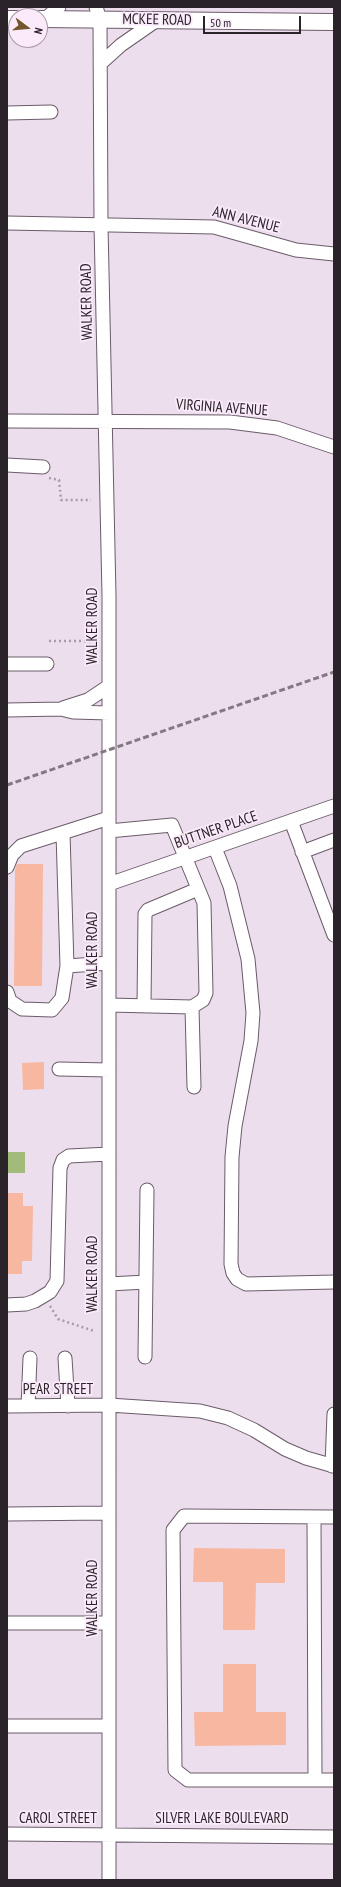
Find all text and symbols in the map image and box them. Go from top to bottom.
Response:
north arrow [8,8,48,48]
scale bar [205,8,303,34]
street label: MCKEE ROAD [122,10,192,30]
text: 50 m [210,15,231,30]
text: N [31,26,46,36]
street label: ANN AVENUE [211,203,281,237]
street label: WALKER ROAD [77,263,97,341]
street label: VIRGINIA AVENUE [175,396,269,420]
street label: WALKER ROAD [84,588,102,664]
street label: BUTTNER PLACE [172,807,260,853]
street label: WALKER ROAD [84,912,102,988]
street label: WALKER ROAD [84,1236,102,1312]
street label: PEAR STREET [23,1381,93,1399]
street label: WALKER ROAD [84,1560,102,1636]
street label: CAROL STREET [19,1810,97,1828]
street label: SILVER LAKE BOULEVARD [155,1810,289,1828]

